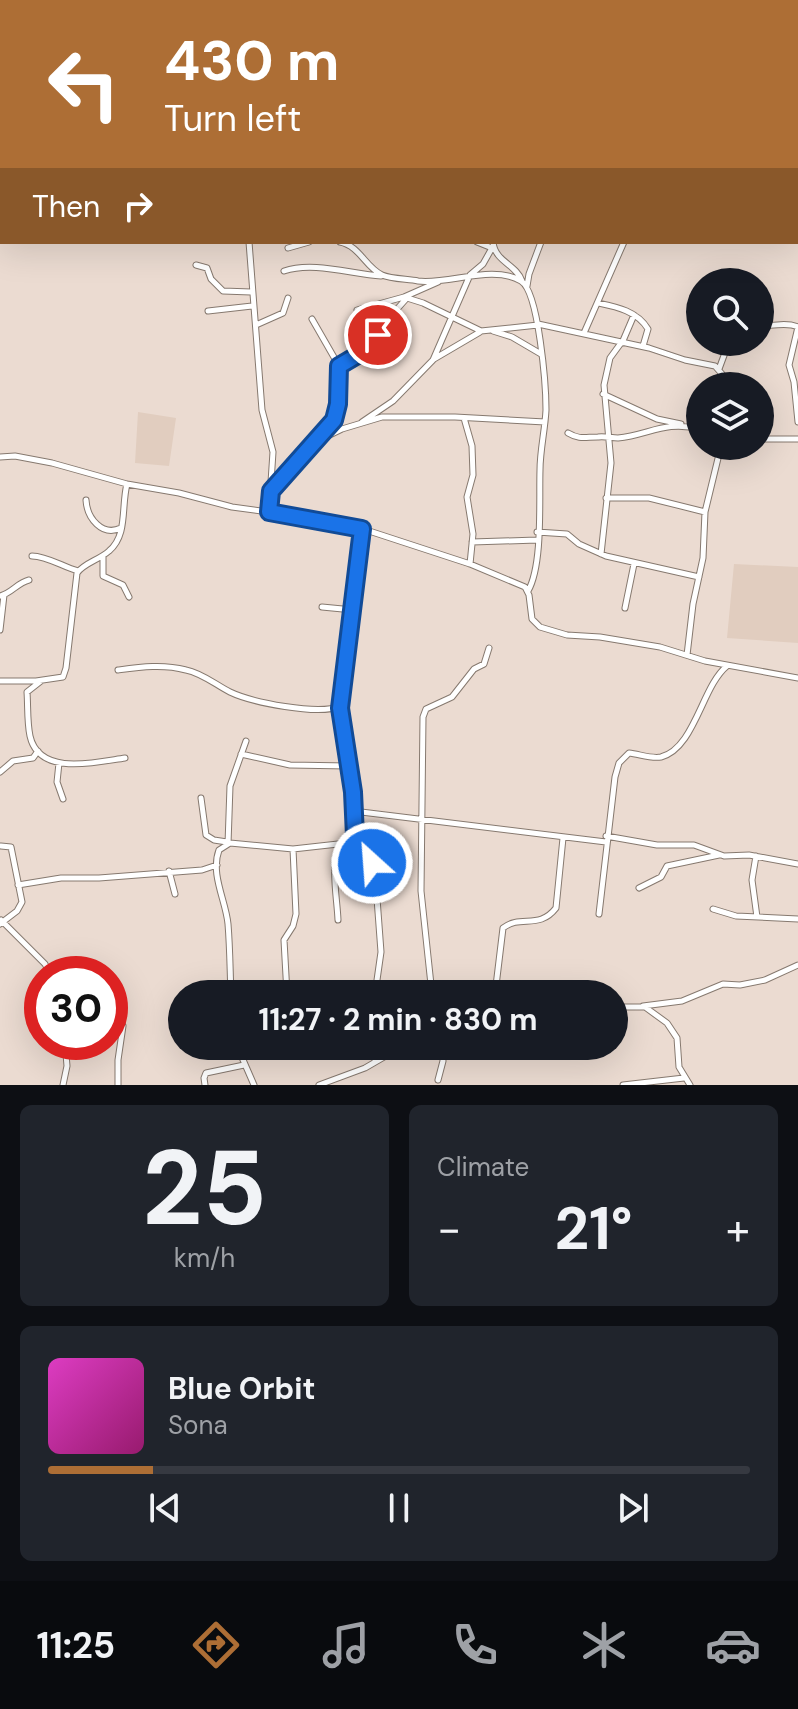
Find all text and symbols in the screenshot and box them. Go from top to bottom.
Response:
text: 430 m [164,24,339,97]
icon: left [32,32,136,136]
text: Turn left [164,95,301,142]
icon: right [116,184,160,228]
text: Then [32,187,100,226]
map controls [686,268,774,460]
button: search [686,268,774,356]
pin [344,301,412,369]
icon: arrive [356,313,400,357]
button: layers [686,372,774,460]
position arrow [330,821,414,905]
speed limit sign: 30 [24,956,128,1060]
text: 11:27 · 2 min · 830 m [259,1000,537,1039]
text: 25 [142,1121,267,1256]
text: Climate [437,1150,529,1184]
text: 21° [554,1189,633,1268]
text: − [437,1200,461,1258]
text: + [726,1200,750,1258]
text: km/h [174,1241,235,1275]
text: Blue Orbit [168,1369,315,1408]
text: Sona [168,1408,228,1442]
icon: previous [143,1486,187,1530]
icon: pause [377,1486,421,1530]
icon: next [611,1486,655,1530]
icon: directions [188,1617,244,1673]
icon: music [318,1617,374,1673]
icon: phone [447,1617,503,1673]
icon: climate [576,1617,632,1673]
icon: car [705,1617,761,1673]
text: 11:25 [37,1622,115,1669]

